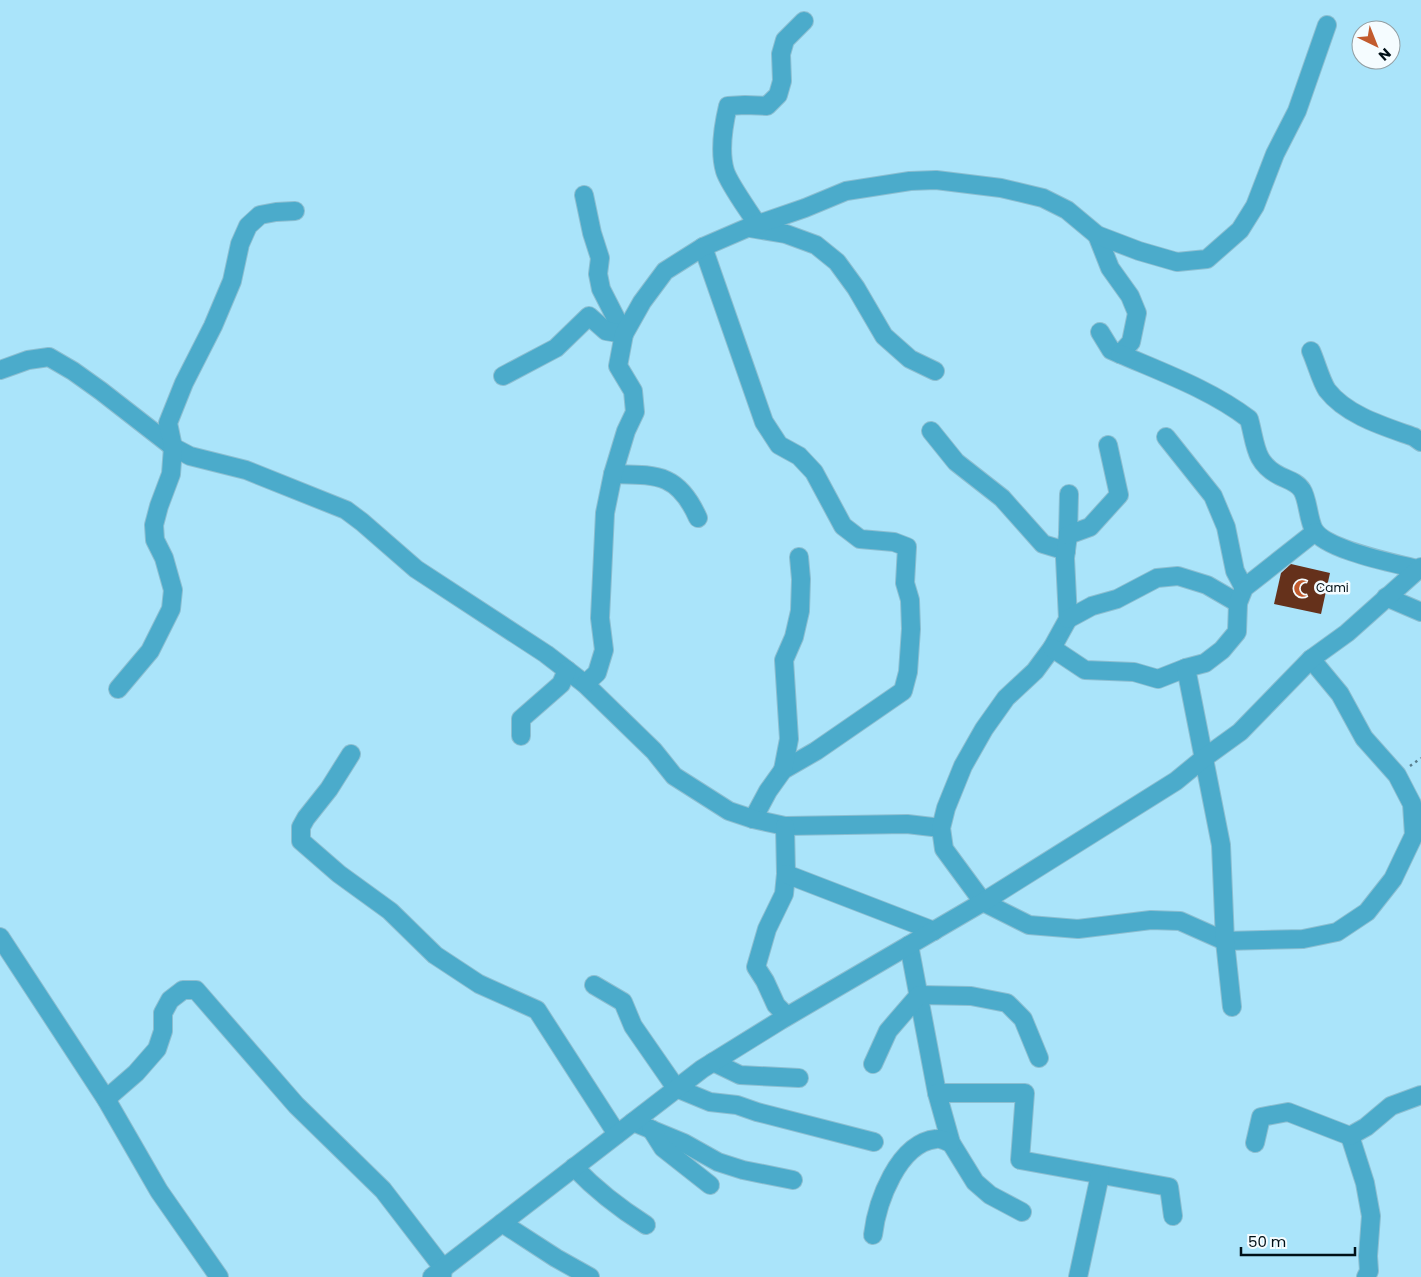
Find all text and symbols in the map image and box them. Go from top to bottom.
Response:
north arrow [1351,20,1401,70]
text: N [1374,44,1396,65]
mosque icon: Cami [1292,578,1312,598]
place label: Cami [1316,579,1349,596]
scale bar [1241,1224,1355,1256]
text: 50 m [1248,1231,1286,1252]

